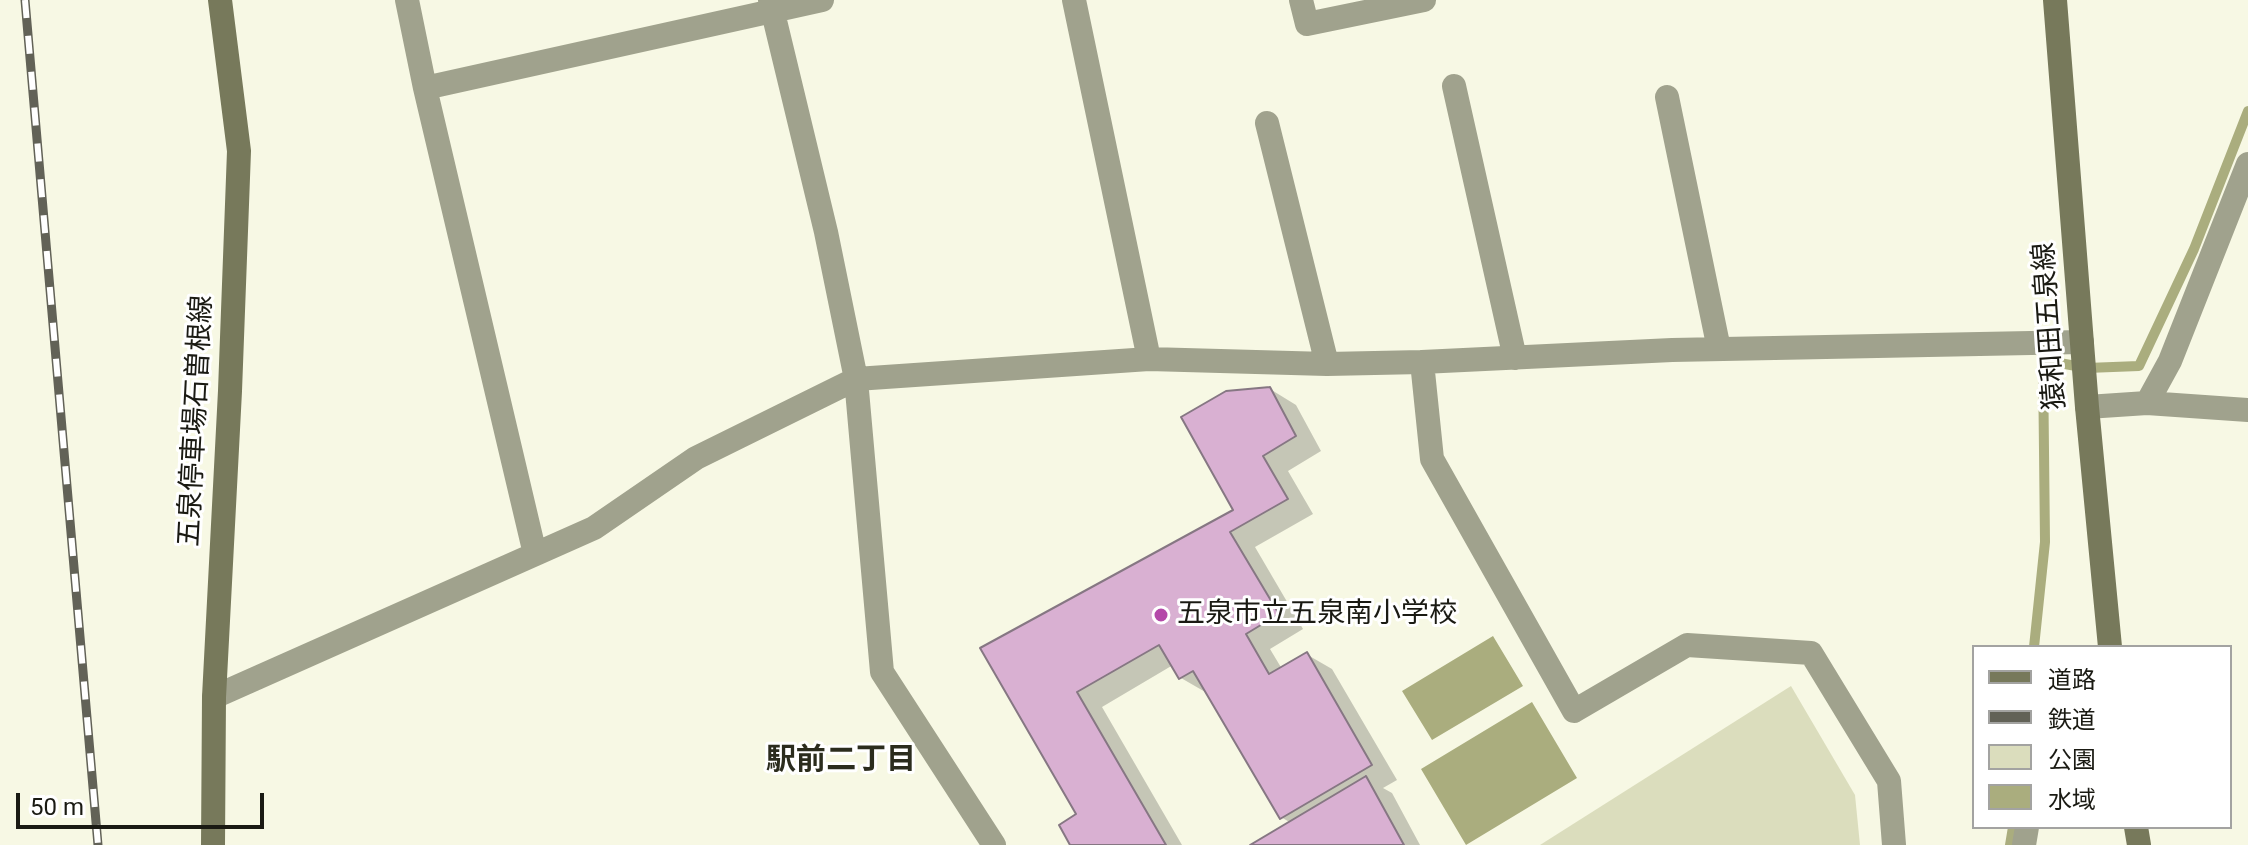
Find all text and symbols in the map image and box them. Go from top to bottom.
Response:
street label: 猿和田五泉線 [2028,241,2074,411]
street label: 五泉停車場石曽根線 [174,294,220,548]
place label: 五泉市立五泉南小学校 [1177,598,1457,632]
marker: 五泉市立五泉南小学校 [1152,606,1170,624]
legend [1972,645,2232,829]
text: 道路 [2048,666,2096,694]
text: 鉄道 [2048,706,2096,734]
district label: 駅前二丁目 [766,743,916,779]
text: 公園 [2048,746,2096,774]
scale bar [20,777,268,827]
text: 水域 [2048,786,2096,814]
text: 50 m [30,793,84,821]

